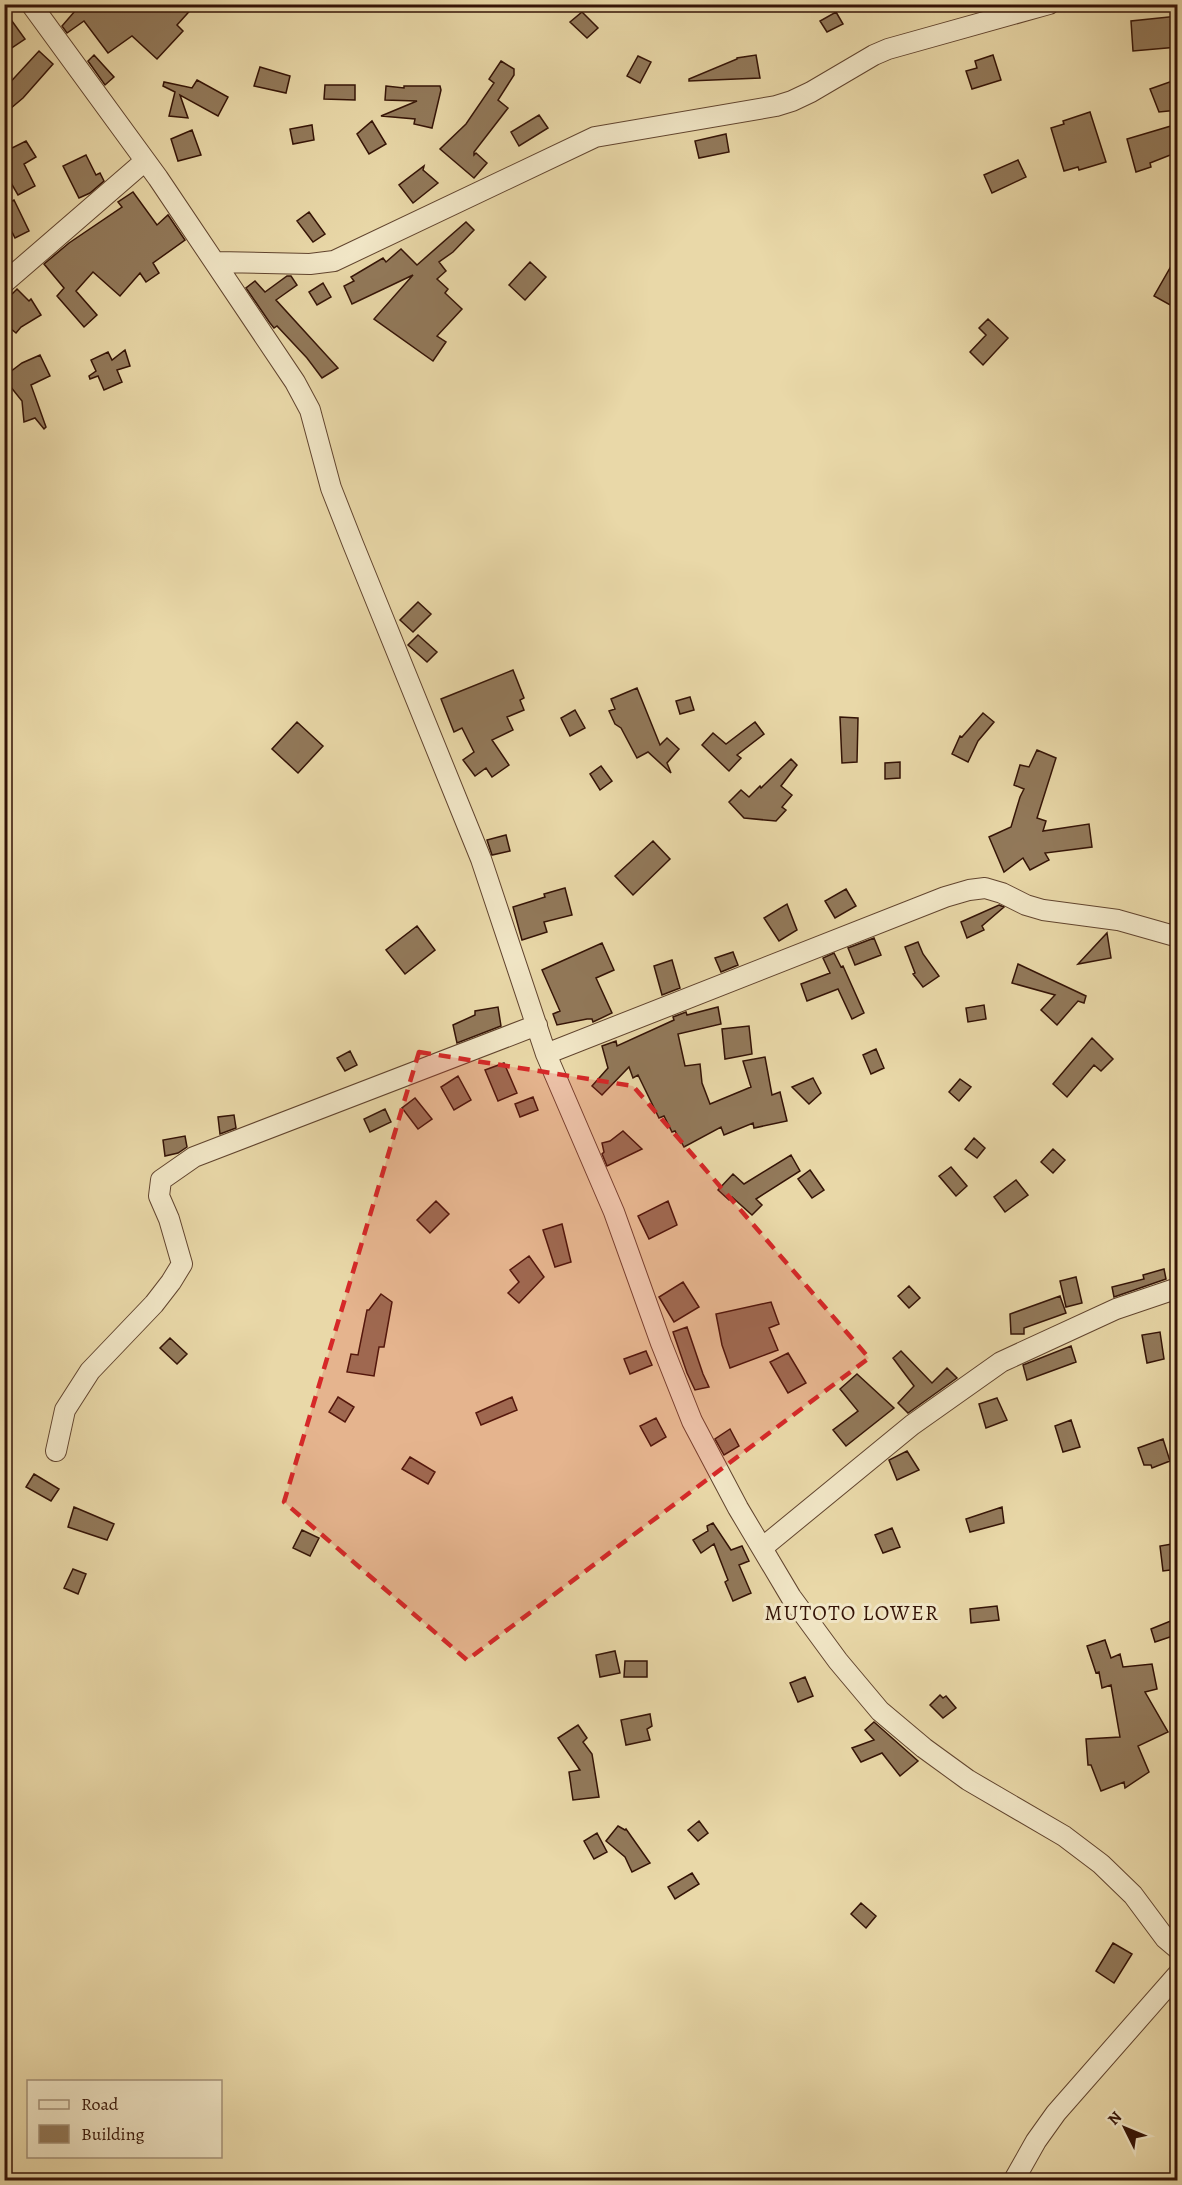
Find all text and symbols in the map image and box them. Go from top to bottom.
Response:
district label: MUTOTO LOWER [765,1599,939,1627]
legend [27,2080,222,2158]
text: Road [81,2092,119,2116]
north arrow [1095,2098,1155,2158]
text: N [1103,2106,1127,2130]
text: Building [81,2122,145,2146]

